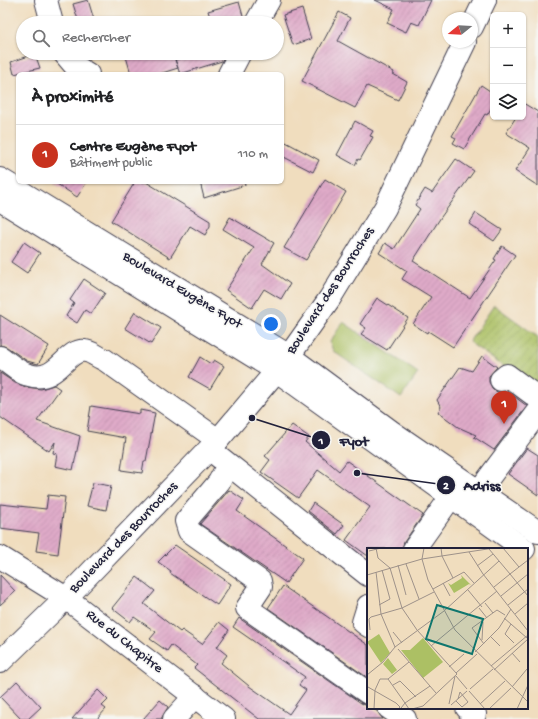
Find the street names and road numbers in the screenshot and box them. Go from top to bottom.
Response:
street label: Boulevard des Bourroches [283,223,379,359]
street label: Boulevard Eugène Fyot [118,248,246,334]
street label: Boulevard des Bourroches [66,478,182,598]
street label: Rue du Chapitre [82,607,167,678]

